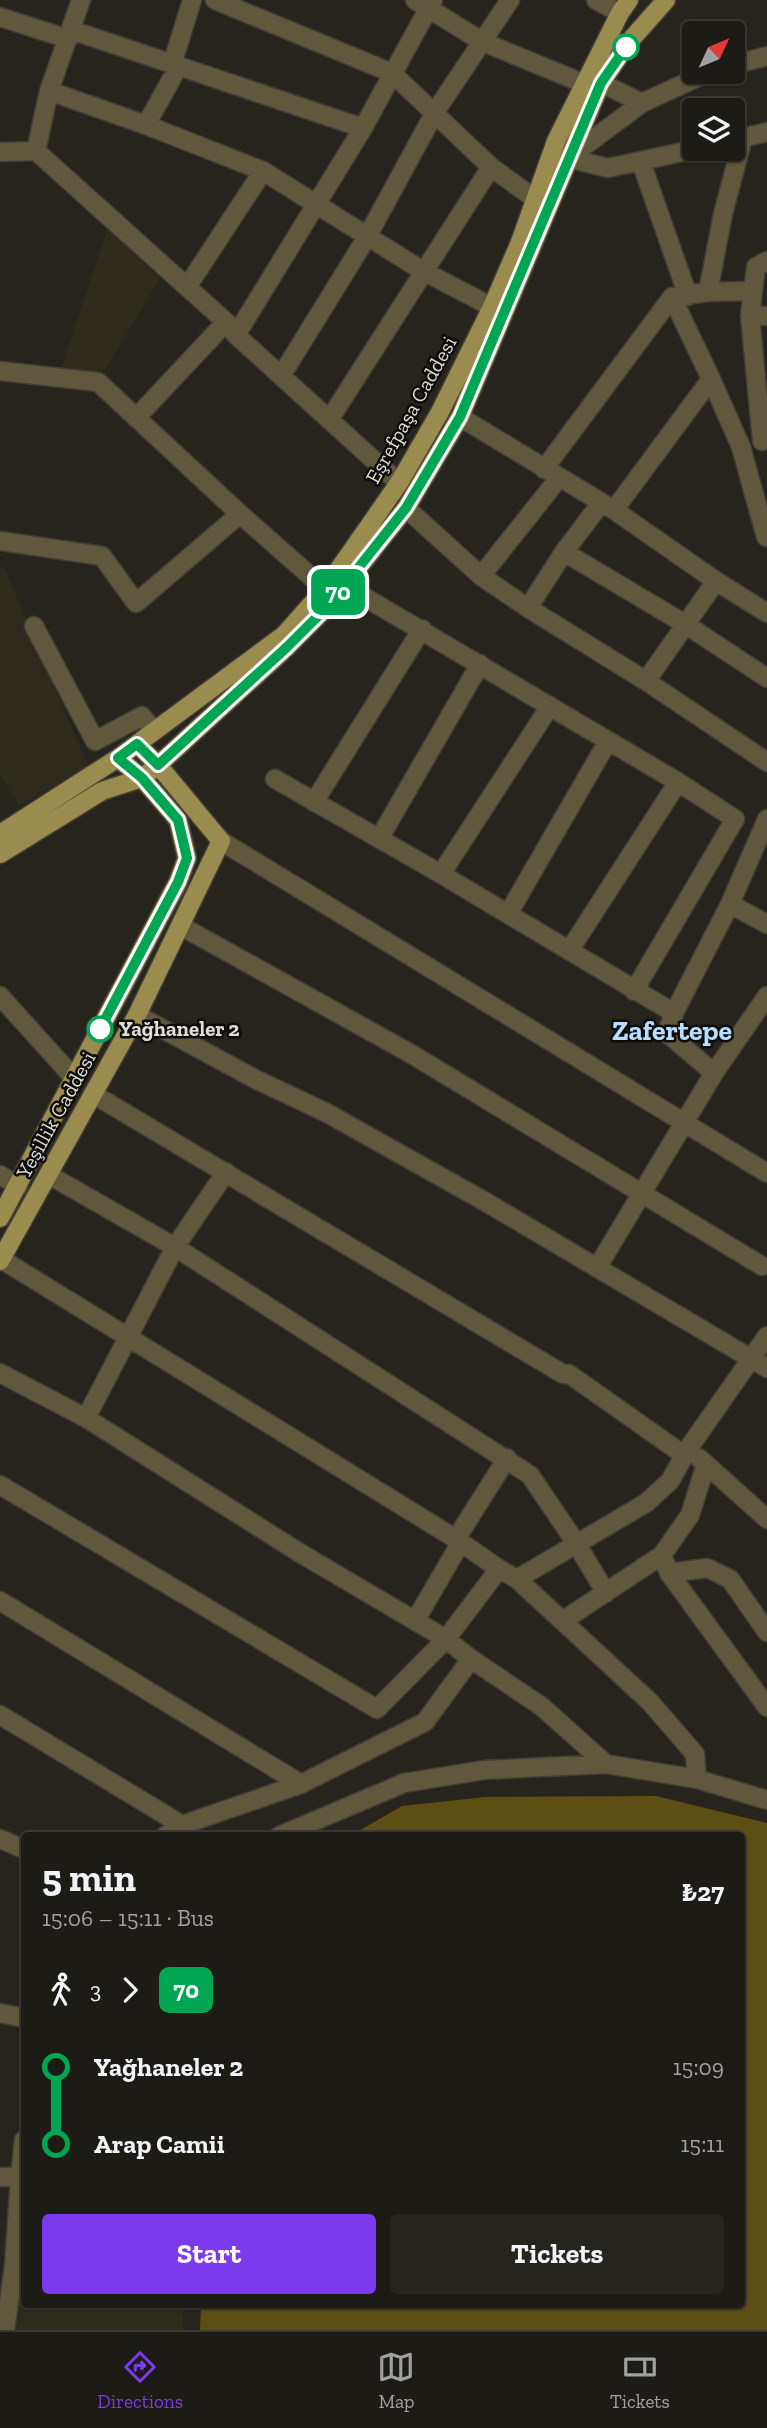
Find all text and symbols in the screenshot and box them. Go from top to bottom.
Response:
north arrow [682,21,746,84]
map controls [682,21,745,161]
unlabelled marker [613,34,639,60]
button: layers [682,98,745,161]
street label: Eşrefpaşa Caddesi [360,332,461,488]
line badge: 70 [306,569,370,615]
text: 70 [325,577,351,606]
district label: Zafertepe [612,1014,732,1047]
marker: Yağhaneler 2 [87,1016,113,1042]
place label: Yağhaneler 2 [119,1016,239,1041]
street label: Yeşillik Caddesi [10,1047,101,1183]
text: 5 min [42,1855,136,1901]
text: ₺27 [681,1876,724,1908]
text: 15:06 – 15:11 · Bus [42,1904,214,1932]
icon: walk [42,1971,80,2009]
icon: forward [111,1971,149,2009]
text: 70 [173,1975,199,2004]
text: 3 [90,1976,101,2004]
text: Yağhaneler 2 [94,2051,243,2083]
text: 15:09 [673,2053,724,2081]
text: Arap Camii [94,2128,224,2160]
text: 15:11 [681,2130,724,2158]
button: Start [42,2214,376,2294]
button: Tickets [390,2214,724,2294]
tab: Directions [97,2348,183,2413]
tab: Map [377,2348,415,2413]
tab: Tickets [610,2348,670,2413]

